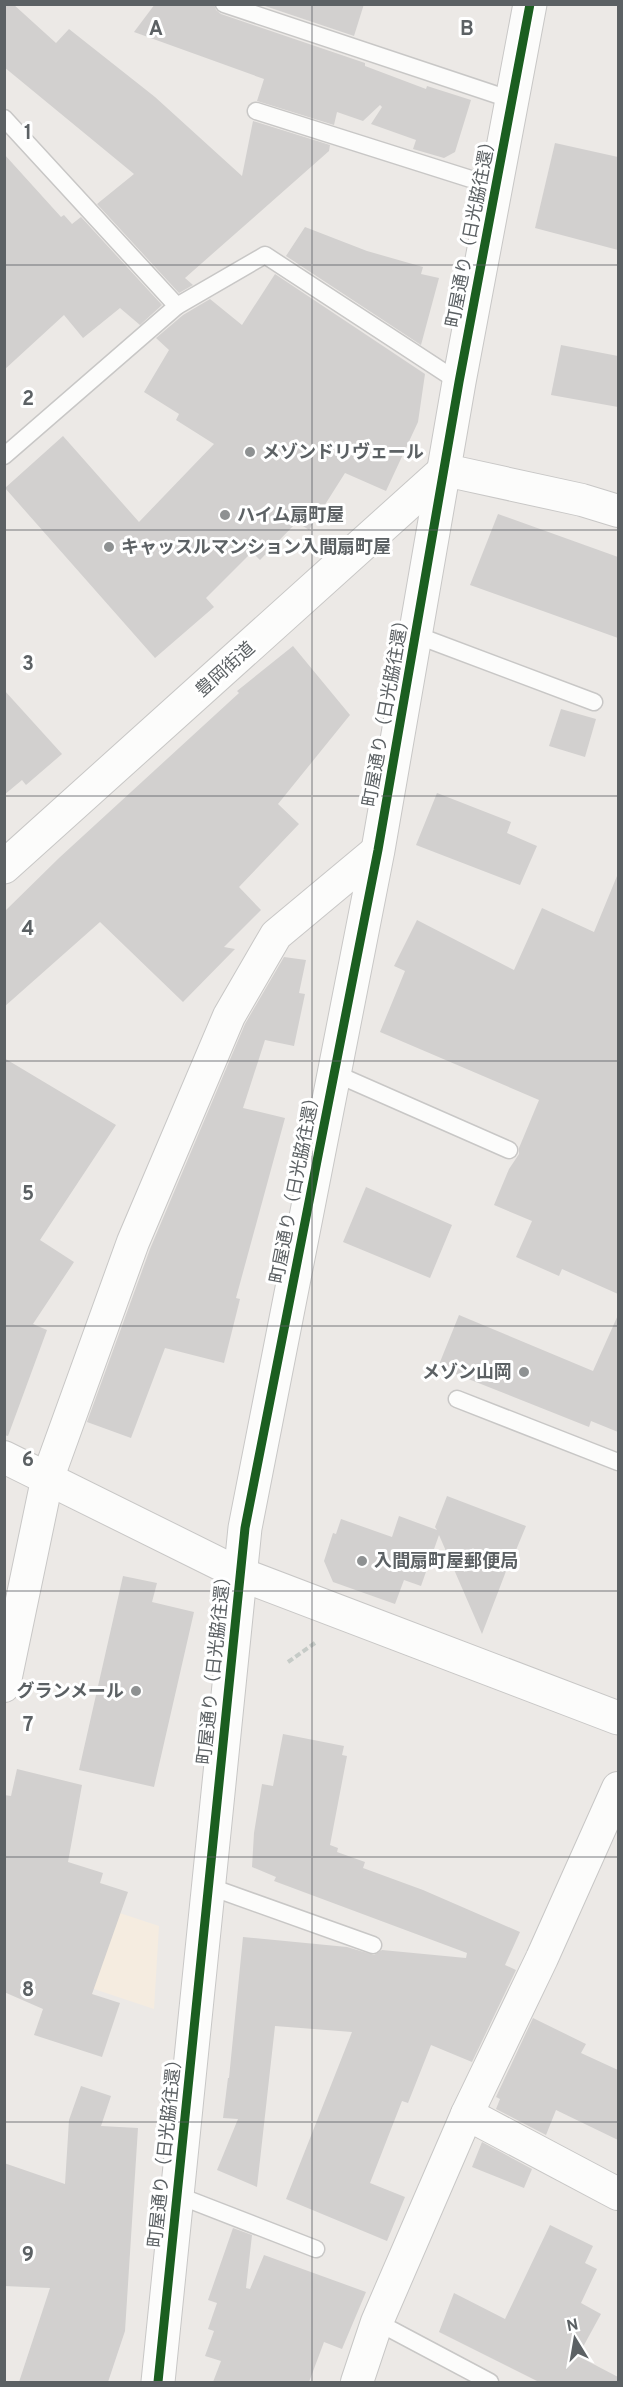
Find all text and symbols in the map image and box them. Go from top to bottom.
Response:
text: A [149,17,163,43]
text: B [460,17,474,43]
text: 1 [24,121,32,147]
street label: 町屋通り（日光脇往還） [442,131,503,330]
text: 2 [22,387,34,413]
place label: メゾンドリヴェール [262,441,424,465]
marker: メゾンドリヴェール [243,445,257,459]
place label: ハイム扇町屋 [237,505,344,528]
marker: ハイム扇町屋 [218,508,232,522]
place label: キャッスルマンション入間扇町屋 [121,537,391,560]
marker: キャッスルマンション入間扇町屋 [102,540,116,554]
street label: 町屋通り（日光脇往還） [359,610,416,809]
street label: 豊岡街道 [192,637,260,703]
text: 3 [22,652,34,678]
text: 4 [22,917,34,943]
street label: 町屋通り（日光脇往還） [266,1087,327,1286]
text: 5 [22,1182,34,1208]
place label: メゾン山岡 [422,1362,512,1385]
marker: メゾン山岡 [517,1365,531,1379]
text: 6 [22,1448,34,1474]
place label: 入間扇町屋郵便局 [374,1551,518,1574]
marker: 入間扇町屋郵便局 [355,1554,369,1568]
street label: 町屋通り（日光脇往還） [194,1566,237,1766]
place label: グランメール [17,1681,124,1704]
marker: グランメール [129,1684,143,1698]
text: 7 [23,1713,33,1739]
text: 8 [22,1978,34,2004]
street label: 町屋通り（日光脇往還） [145,2049,188,2249]
text: 9 [22,2243,34,2269]
north arrow [545,2309,605,2369]
text: N [565,2315,580,2337]

